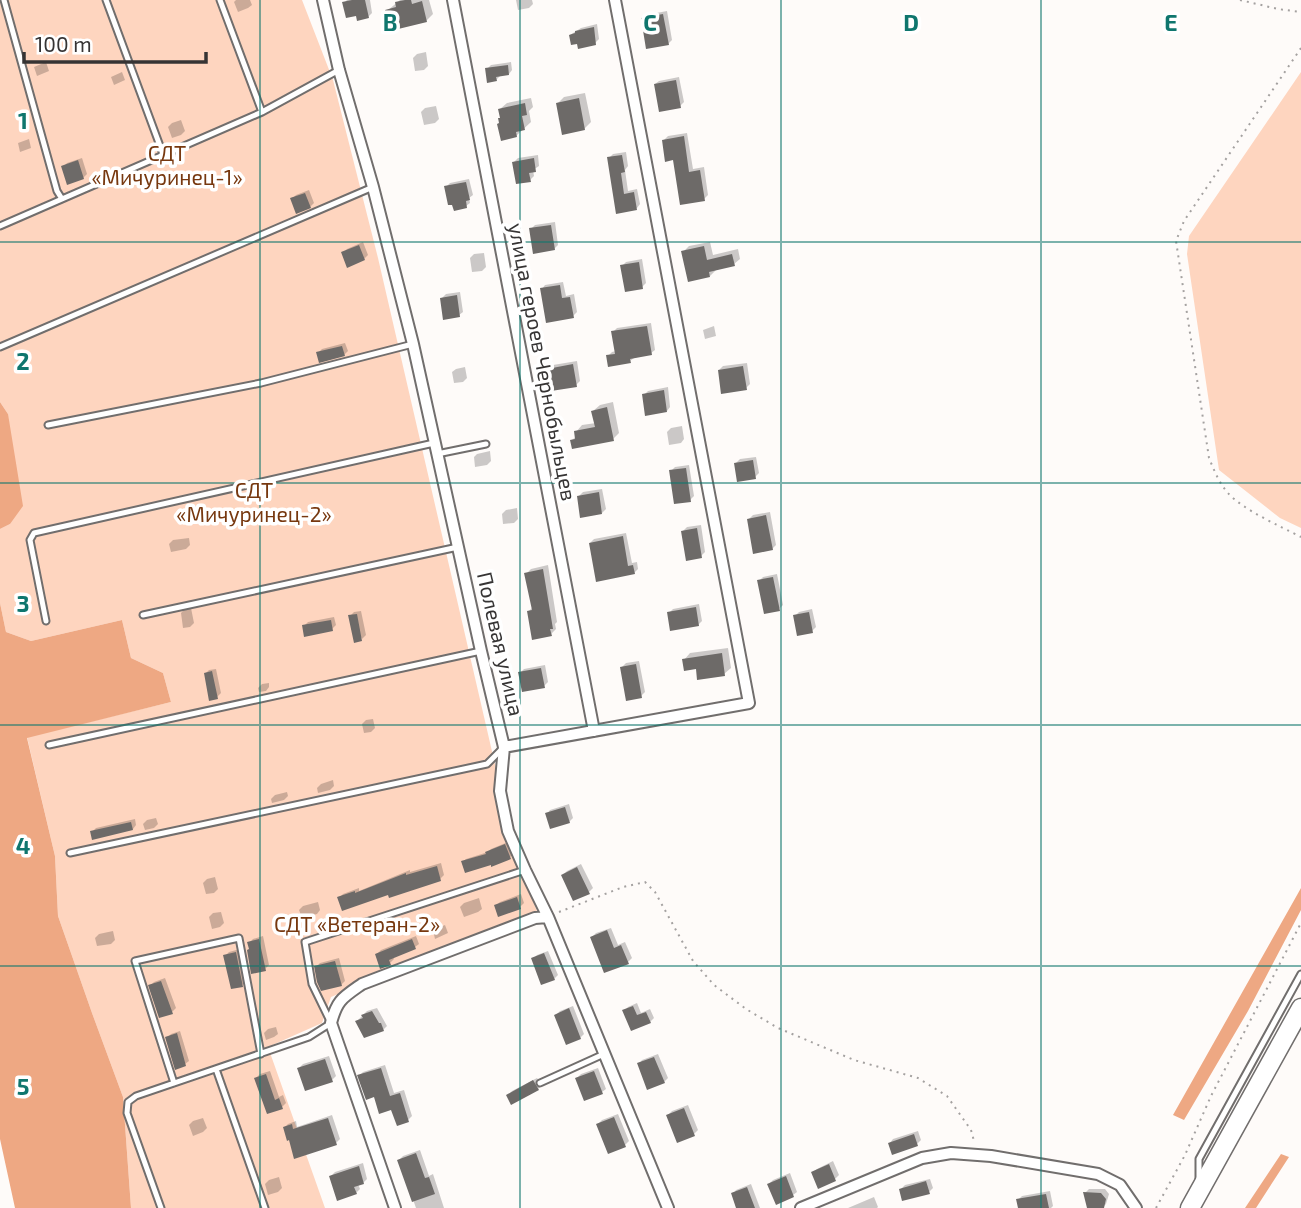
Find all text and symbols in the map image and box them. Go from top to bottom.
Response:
text: B [383,8,397,36]
text: C [643,8,657,36]
text: D [903,8,919,36]
text: E [1164,8,1178,36]
scale bar [24,21,206,65]
text: 100 m [35,31,92,56]
text: 1 [18,106,28,134]
park label: СДТ «Мичуринец-1» [91,140,243,190]
street label: улица героев Чернобыльцев [503,221,583,503]
text: 2 [16,347,30,375]
park label: СДТ «Мичуринец-2» [176,477,332,527]
street label: Полевая улица [472,569,530,718]
text: 3 [16,589,30,617]
text: 4 [16,831,30,859]
park label: СДТ «Ветеран-2» [274,911,440,936]
text: 5 [17,1072,29,1100]

